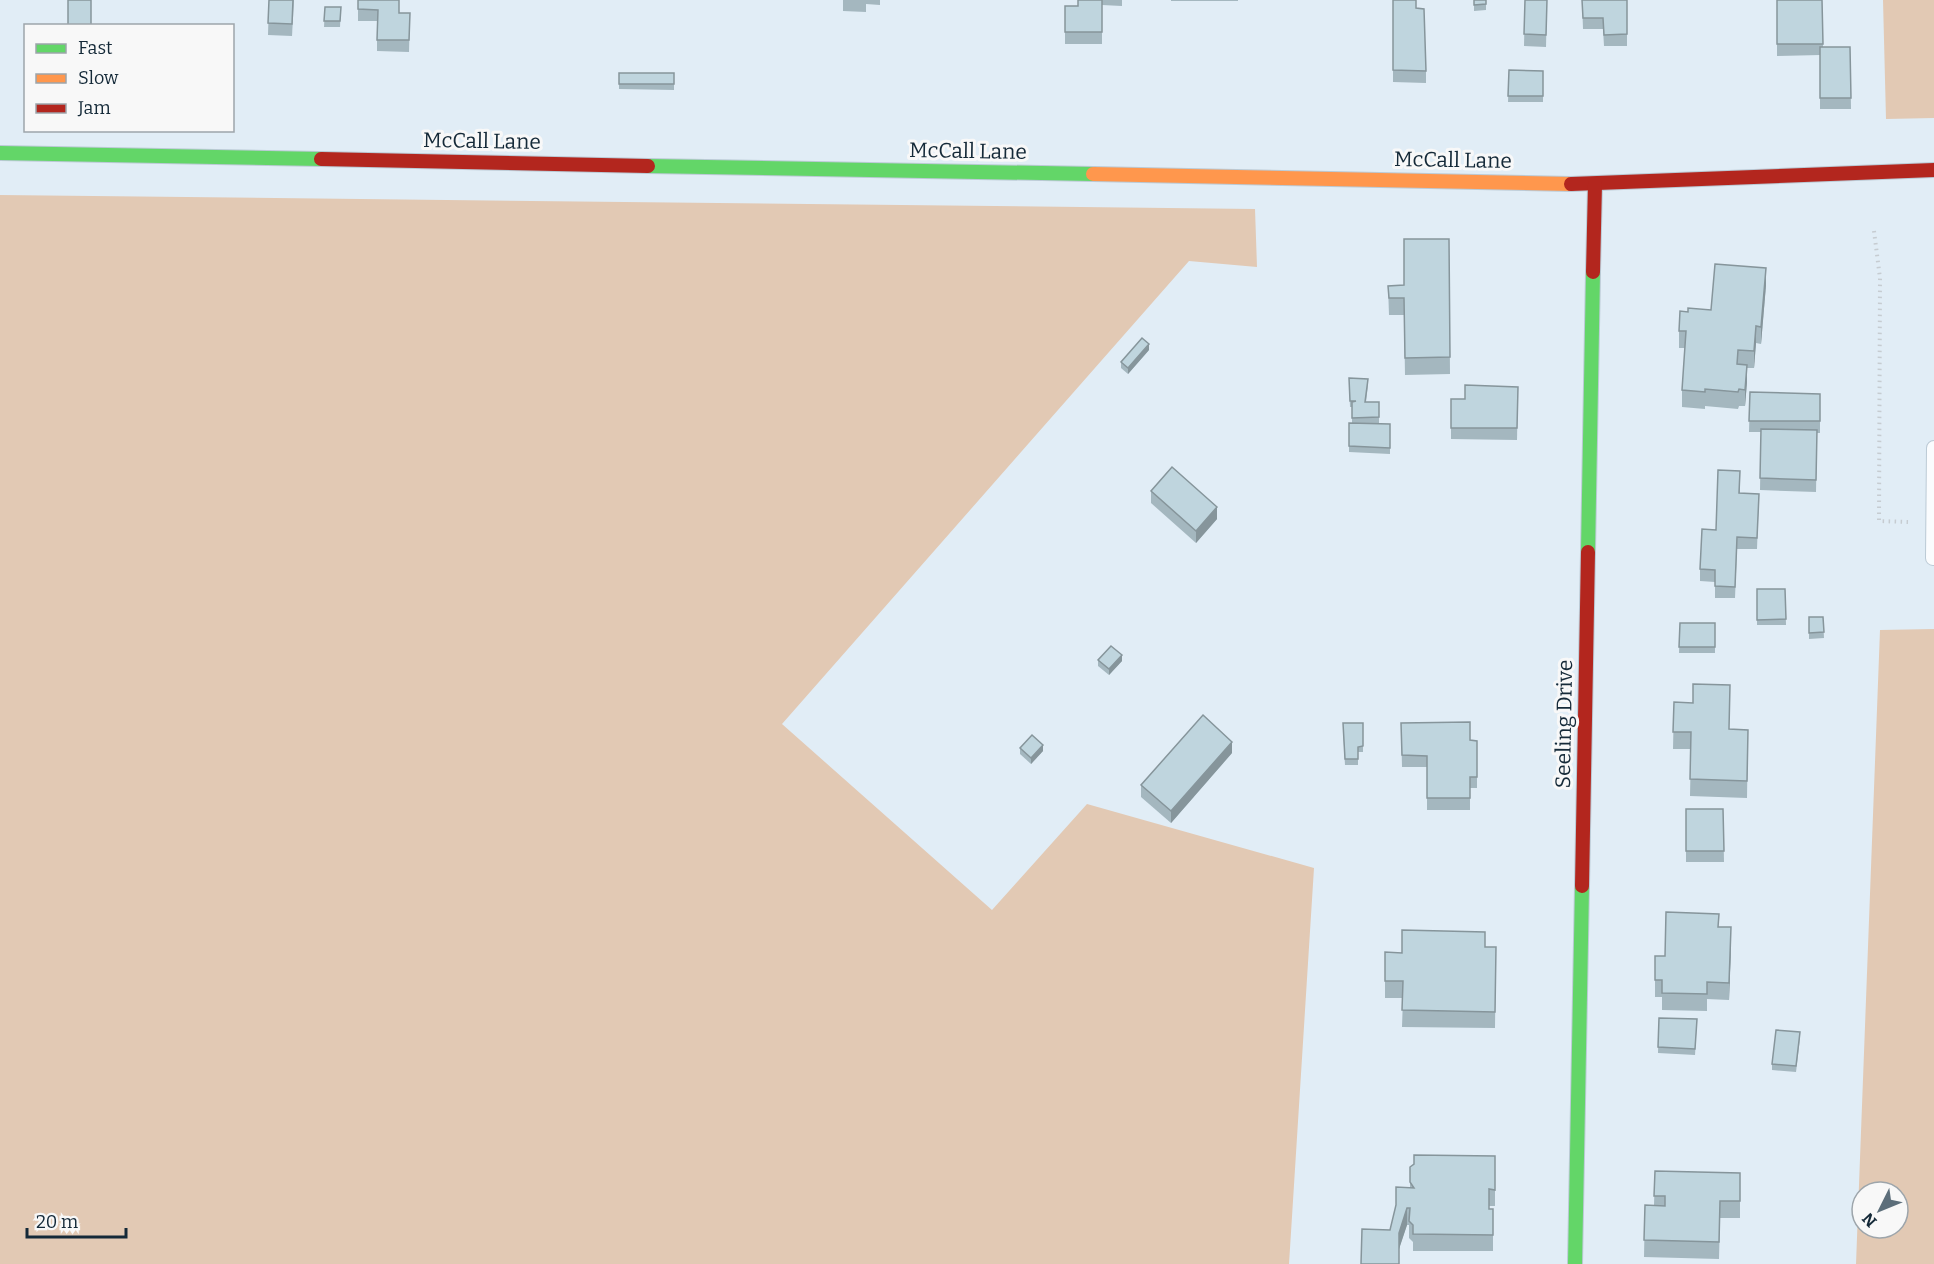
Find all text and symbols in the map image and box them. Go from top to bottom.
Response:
legend [24,24,234,132]
text: Fast [78,37,113,59]
text: Slow [78,67,119,89]
text: Jam [77,97,111,119]
street label: McCall Lane [423,127,541,155]
street label: McCall Lane [909,137,1027,165]
street label: McCall Lane [1394,146,1512,174]
street label: Seeling Drive [1550,659,1578,789]
north arrow [1850,1180,1910,1240]
scale bar [27,1201,126,1239]
text: N [1858,1209,1881,1231]
text: 20 m [36,1211,78,1233]

